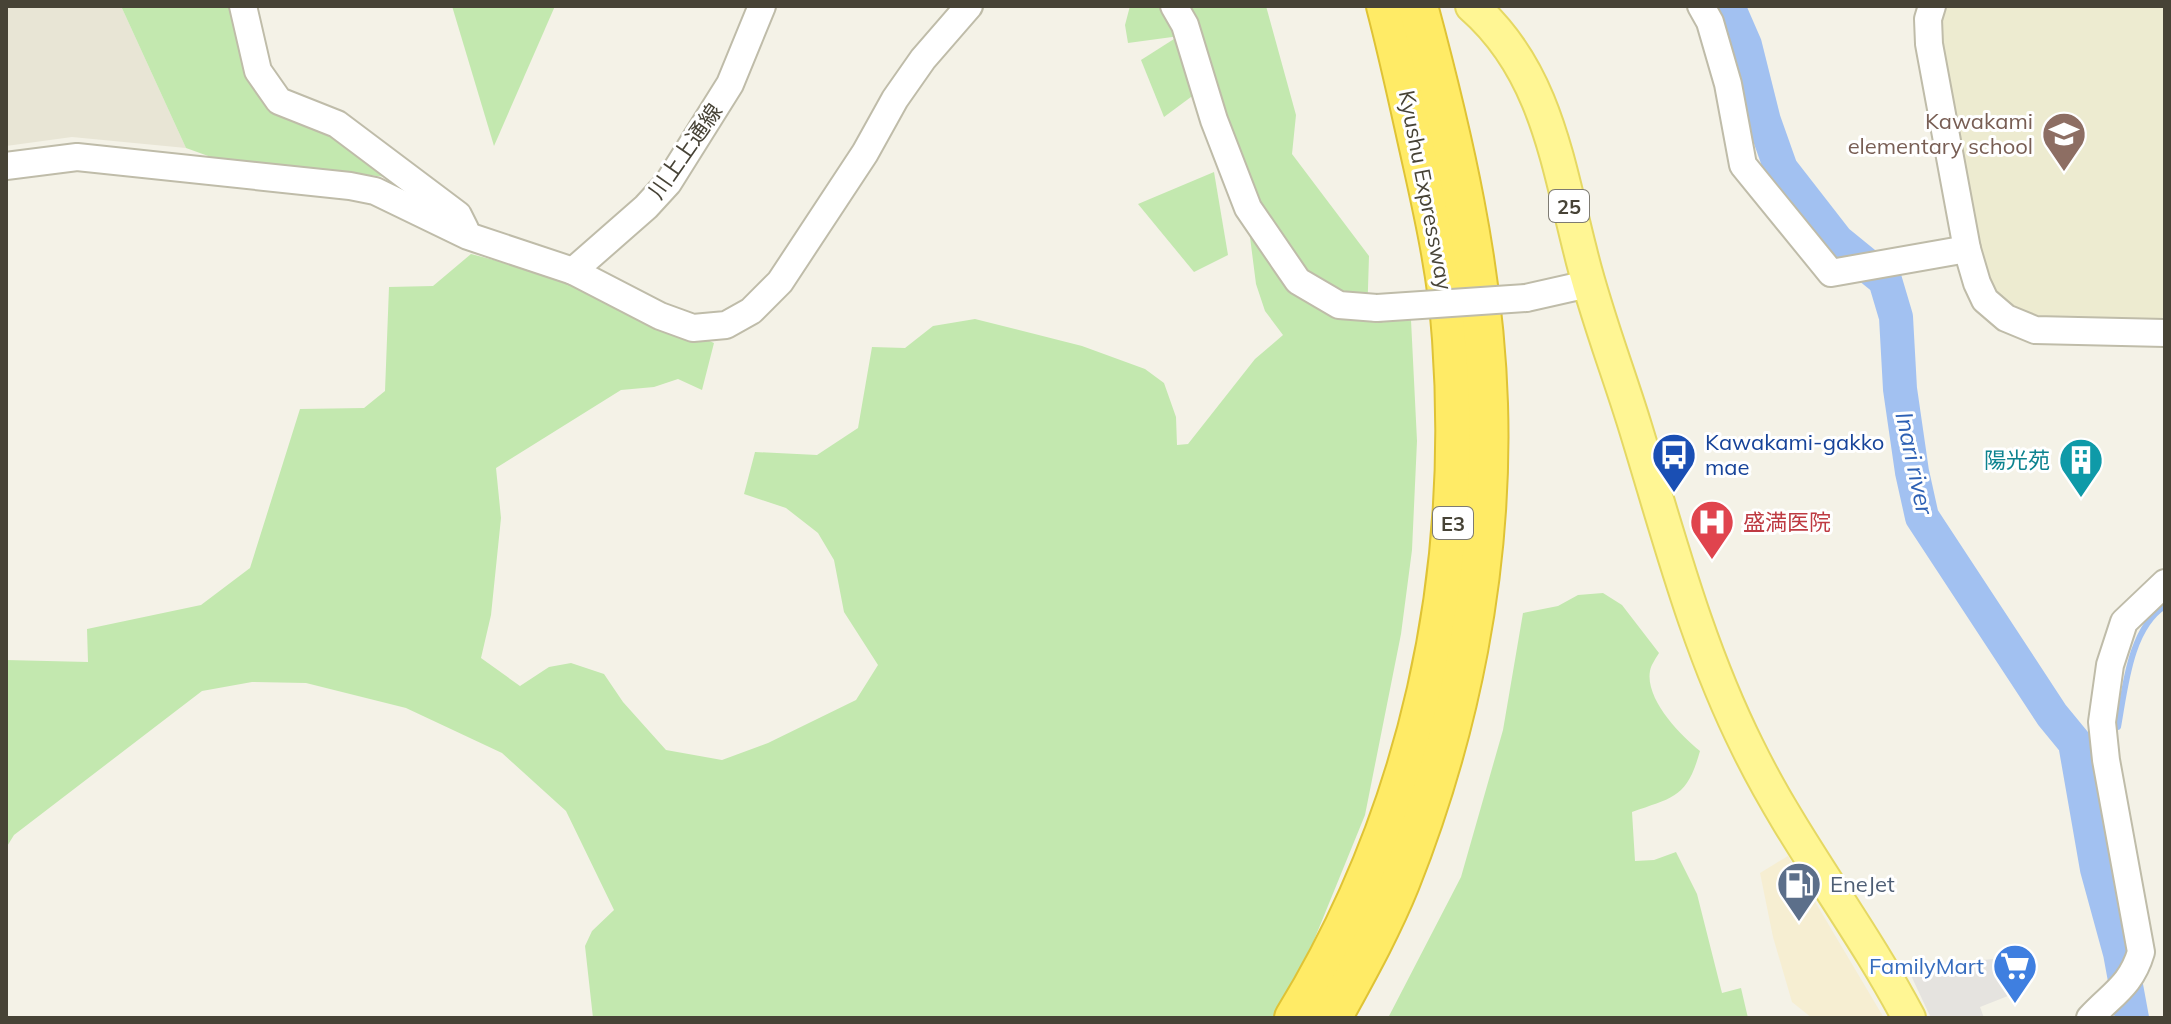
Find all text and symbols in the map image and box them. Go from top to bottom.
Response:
street label: Kyushu Expressway [1393,88,1459,293]
street label: 川上上通線 [642,98,728,204]
place label: Kawakami elementary school [1848,107,2033,160]
school or university icon: Kawakami elementary school [2040,110,2088,173]
road number: 25 [1549,190,1589,222]
water label: Inari river [1890,409,1941,518]
place label: Kawakami-gakko mae [1705,428,1884,481]
bus stop icon: Kawakami-gakko mae [1650,431,1698,494]
building icon: 陽光苑 [2057,436,2105,499]
place label: 陽光苑 [1984,446,2050,474]
hospital icon: 盛満医院 [1688,498,1736,561]
road number: E3 [1433,507,1473,539]
place label: 盛満医院 [1743,508,1831,536]
fuel station icon: EneJet [1775,860,1823,923]
place label: EneJet [1830,870,1895,898]
supermarket icon: FamilyMart [1991,942,2039,1005]
place label: FamilyMart [1869,952,1984,980]

